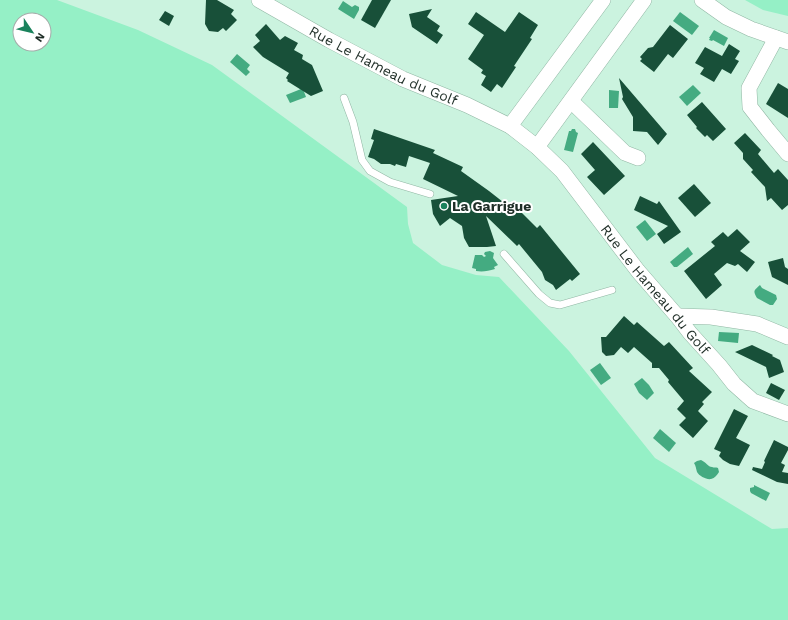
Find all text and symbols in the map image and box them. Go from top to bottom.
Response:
north arrow [12,12,52,52]
street label: Rue Le Hameau du Golf [307,23,460,109]
text: N [32,30,47,45]
place label: La Garrigue [452,198,531,214]
marker: La Garrigue [439,201,449,211]
street label: Rue Le Hameau du Golf [598,221,714,358]

